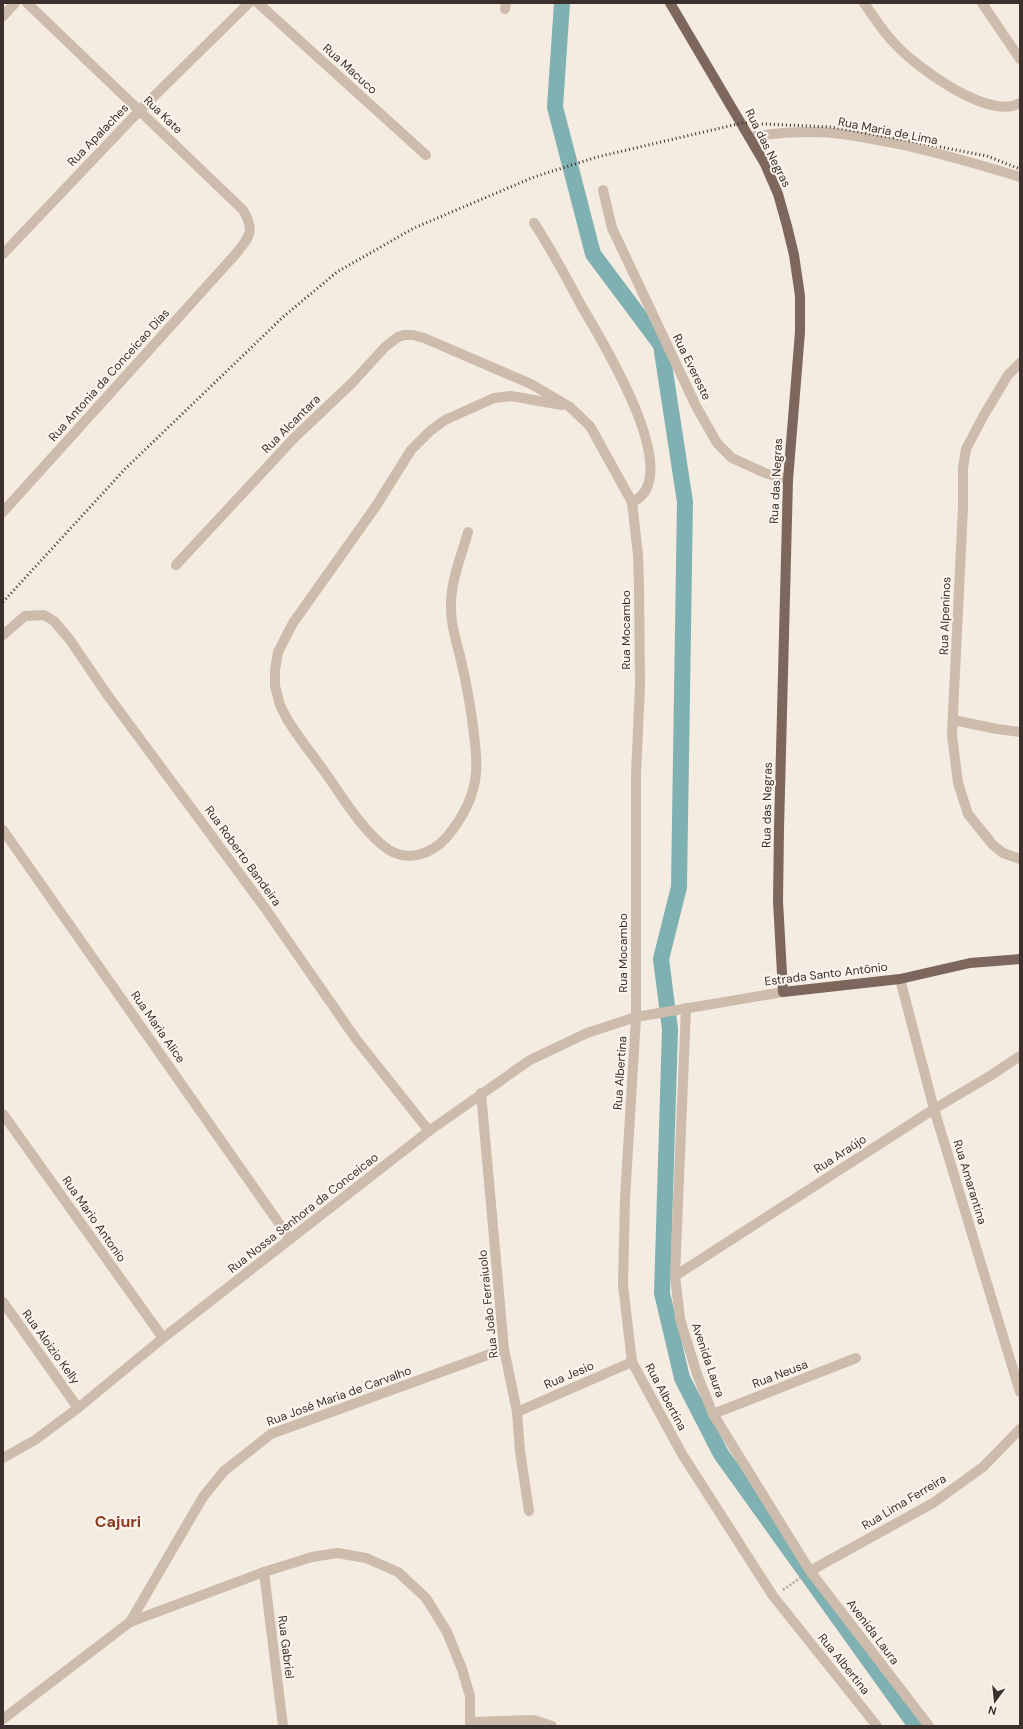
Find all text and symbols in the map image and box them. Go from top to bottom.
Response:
street label: Rua Macuco [319,40,381,98]
street label: Rua Kate [140,93,186,138]
street label: Rua Apalaches [64,100,132,170]
street label: Rua das Negras [741,106,795,190]
street label: Rua Maria de Lima [837,113,939,149]
street label: Rua Antonia da Conceicao Dias [45,305,173,445]
street label: Rua Evereste [669,331,715,403]
street label: Rua Alcantara [258,391,324,457]
street label: Rua das Negras [766,438,786,524]
street label: Rua Alpeninos [936,576,954,656]
street label: Rua Mocambo [618,590,634,670]
street label: Rua das Negras [758,762,776,848]
street label: Rua Roberto Bandeira [201,803,285,909]
street label: Rua Mocambo [615,913,631,993]
street label: Estrada Santo Antônio [763,958,889,990]
street label: Rua Maria Alice [127,988,189,1066]
street label: Rua Albertina [609,1035,631,1111]
street label: Rua Araújo [811,1131,869,1177]
street label: Rua Amarantina [950,1138,990,1226]
street label: Rua Nossa Senhora da Conceicao [225,1149,381,1277]
street label: Rua Mario Antonio [58,1173,130,1265]
street label: Rua João Ferraiuolo [474,1249,502,1359]
street label: Rua Aloizio Kelly [19,1306,84,1388]
street label: Avenida Laura [688,1321,728,1399]
street label: Rua Neusa [750,1356,810,1392]
street label: Rua Jesio [542,1357,596,1393]
street label: Rua Albertina [642,1361,690,1433]
street label: Rua José Maria de Carvalho [264,1362,414,1430]
street label: Rua Lima Ferreira [859,1471,949,1533]
district label: Cajuri [95,1511,141,1532]
street label: Avenida Laura [843,1596,903,1668]
street label: Rua Gabriel [274,1614,298,1680]
street label: Rua Albertina [814,1630,874,1698]
north arrow [975,1681,1015,1721]
text: N [987,1703,998,1718]

